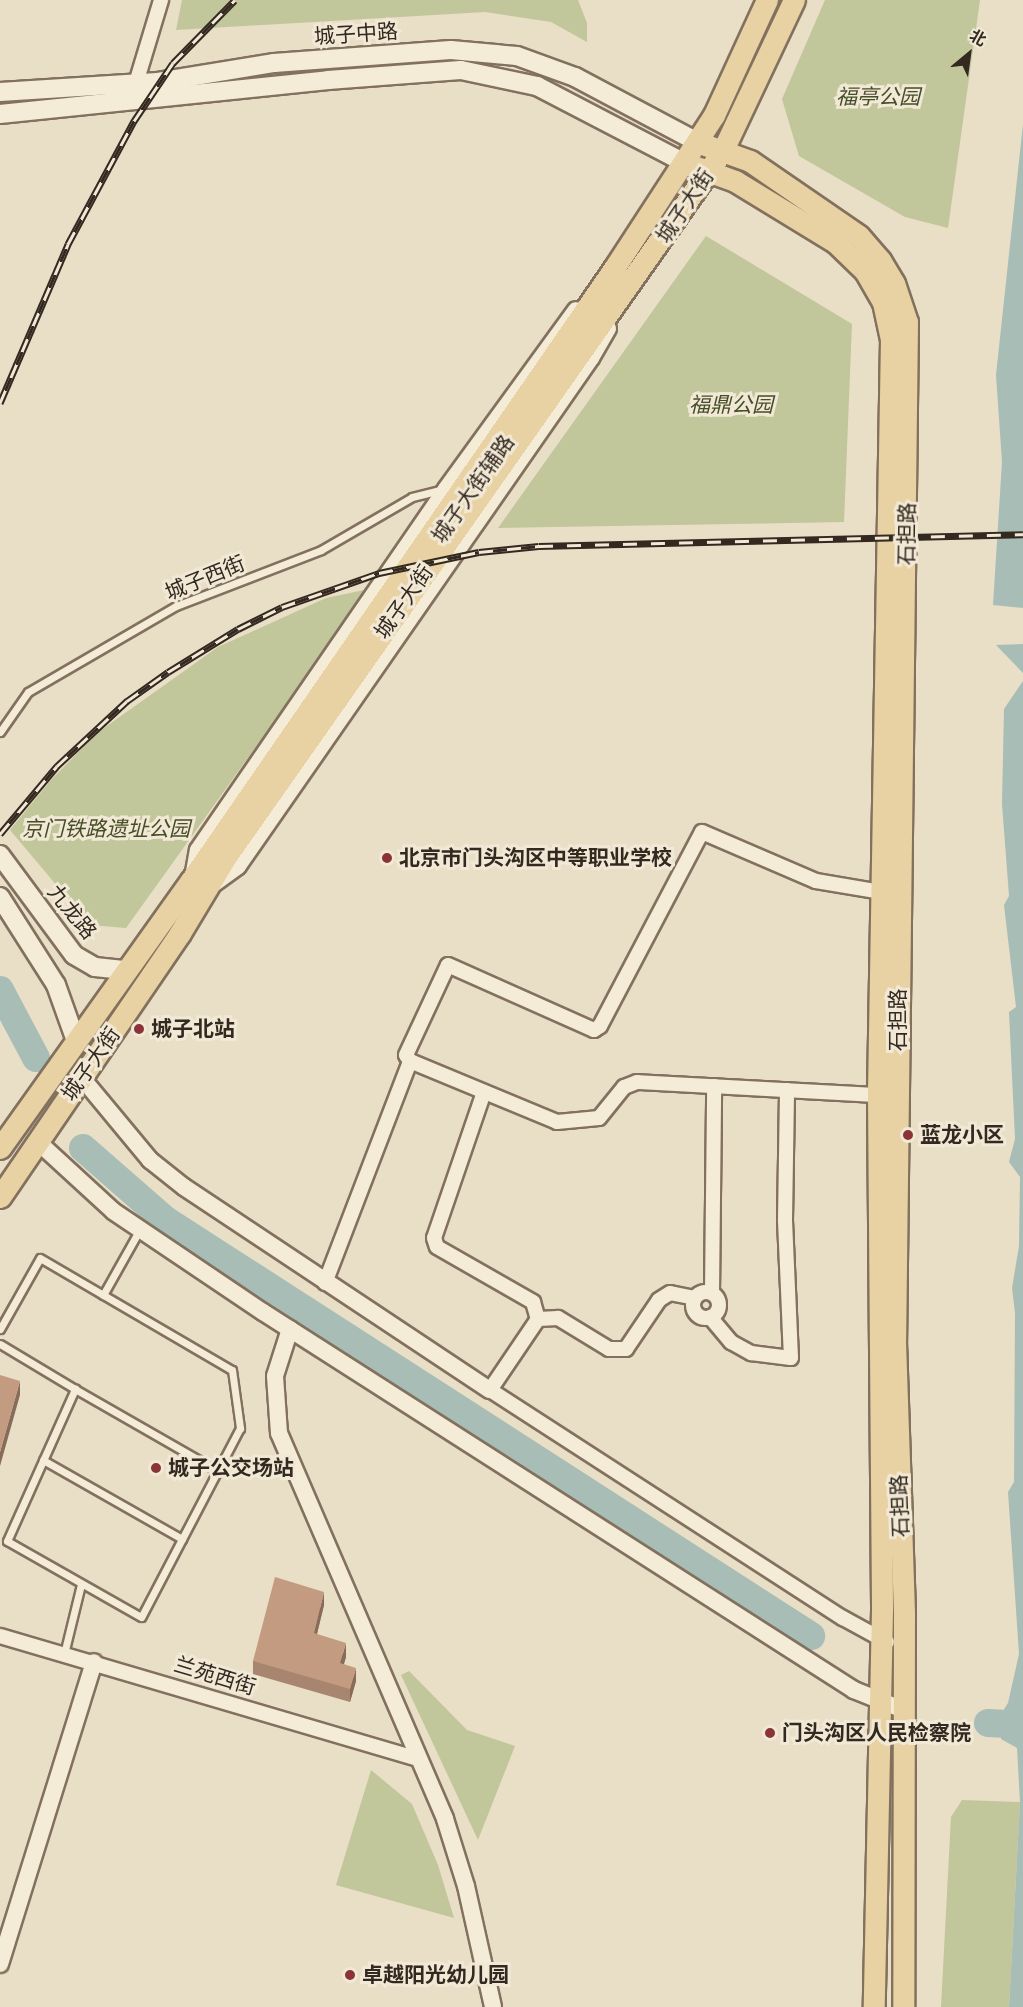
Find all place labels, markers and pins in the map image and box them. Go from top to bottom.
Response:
place label: 北京市门头沟区中等职业学校 [399,845,672,871]
marker: 北京市门头沟区中等职业学校 [380,851,394,865]
place label: 城子北站 [151,1016,235,1042]
marker: 城子北站 [132,1022,146,1036]
place label: 蓝龙小区 [920,1122,1004,1148]
marker: 蓝龙小区 [901,1128,915,1142]
place label: 城子公交场站 [168,1455,294,1481]
marker: 城子公交场站 [149,1461,163,1475]
place label: 门头沟区人民检察院 [782,1720,971,1746]
marker: 门头沟区人民检察院 [763,1726,777,1740]
place label: 卓越阳光幼儿园 [362,1962,509,1988]
marker: 卓越阳光幼儿园 [343,1968,357,1982]

